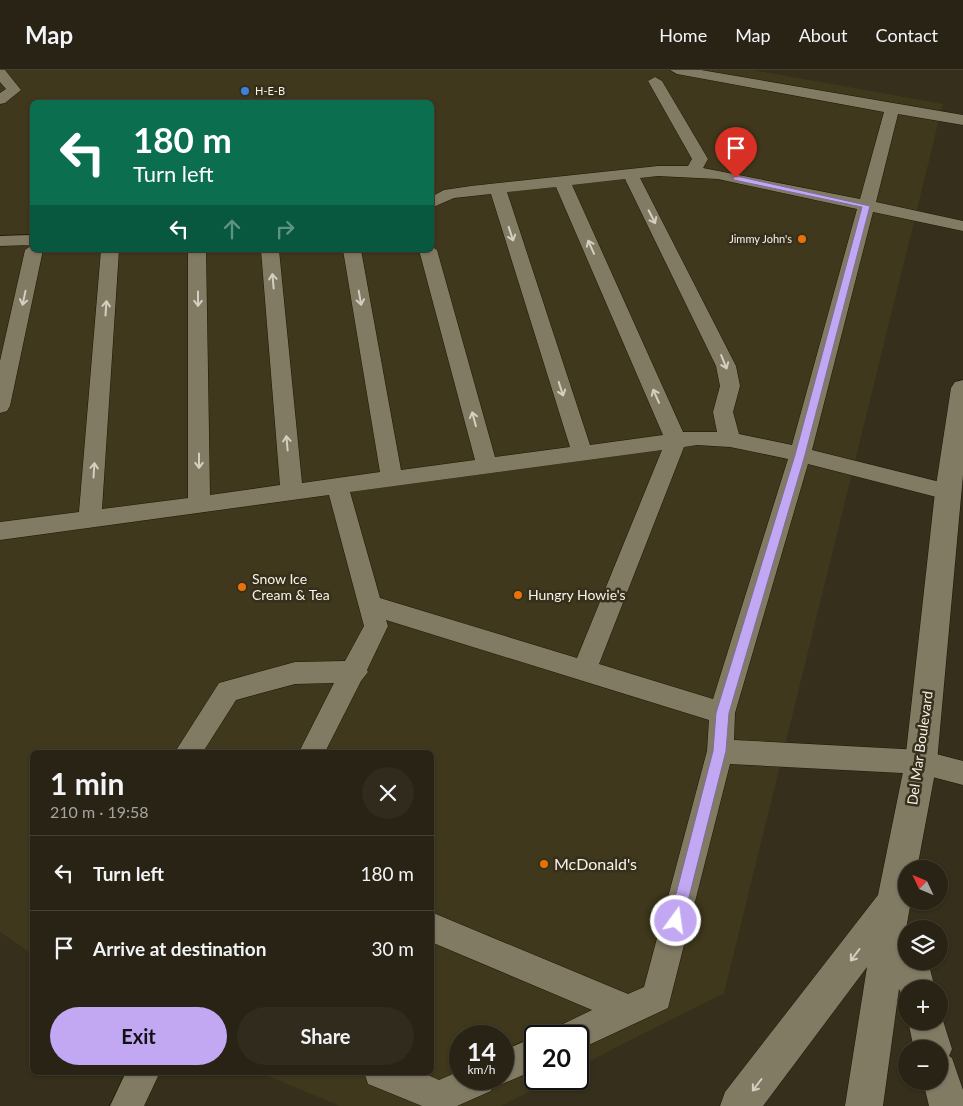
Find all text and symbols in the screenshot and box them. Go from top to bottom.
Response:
text: Map [25,20,73,49]
text: Home [659,24,707,46]
text: Map [735,24,771,46]
text: About [799,24,848,46]
text: Contact [876,24,938,46]
place label: H-E-B [255,84,285,97]
marker: H-E-B [239,85,251,97]
text: 180 m [133,118,232,160]
icon: left [50,120,115,185]
pin [715,127,757,178]
icon: arrive [722,134,750,162]
text: Turn left [133,160,214,187]
one-way arrow [647,209,657,224]
icon: left [165,215,193,243]
icon: ahead [218,215,246,243]
icon: right [271,215,299,243]
one-way arrow [507,226,517,242]
place label: Jimmy John's [729,232,792,245]
marker: Jimmy John's [796,233,808,245]
one-way arrow [585,240,595,255]
one-way arrow [268,274,278,290]
one-way arrow [18,289,28,305]
one-way arrow [193,290,203,306]
one-way arrow [356,290,366,306]
one-way arrow [101,300,111,316]
one-way arrow [720,354,729,369]
one-way arrow [557,381,566,397]
one-way arrow [651,389,661,404]
one-way arrow [469,411,479,427]
one-way arrow [283,435,292,451]
one-way arrow [194,452,204,469]
one-way arrow [89,462,99,478]
place label: Snow Ice Cream & Tea [252,570,330,603]
marker: Snow Ice Cream & Tea [236,581,248,593]
place label: Hungry Howie's [528,586,626,603]
marker: Hungry Howie's [512,589,524,601]
street label: Del Mar Boulevard [903,690,936,806]
text: 1 min [50,765,124,801]
button: close [362,767,414,819]
text: 210 m · 19:58 [50,802,149,821]
place label: McDonald's [554,854,637,873]
marker: McDonald's [538,858,550,870]
icon: left [50,859,78,887]
north arrow [898,860,948,910]
map controls [898,860,948,1090]
text: Turn left [93,862,164,885]
text: 180 m [360,862,414,885]
position arrow [649,894,701,946]
button: layers [898,920,948,970]
icon: arrive [50,934,78,962]
text: Arrive at destination [93,937,266,960]
text: 30 m [371,937,414,960]
one-way arrow [849,948,860,961]
button: + [898,980,948,1030]
button: Exit [50,1007,227,1065]
button: Share [237,1007,414,1065]
speed limit sign: 20 [524,1025,589,1090]
text: 14 [467,1036,496,1066]
button: − [898,1040,948,1090]
text: km/h [467,1062,496,1077]
one-way arrow [751,1078,762,1091]

